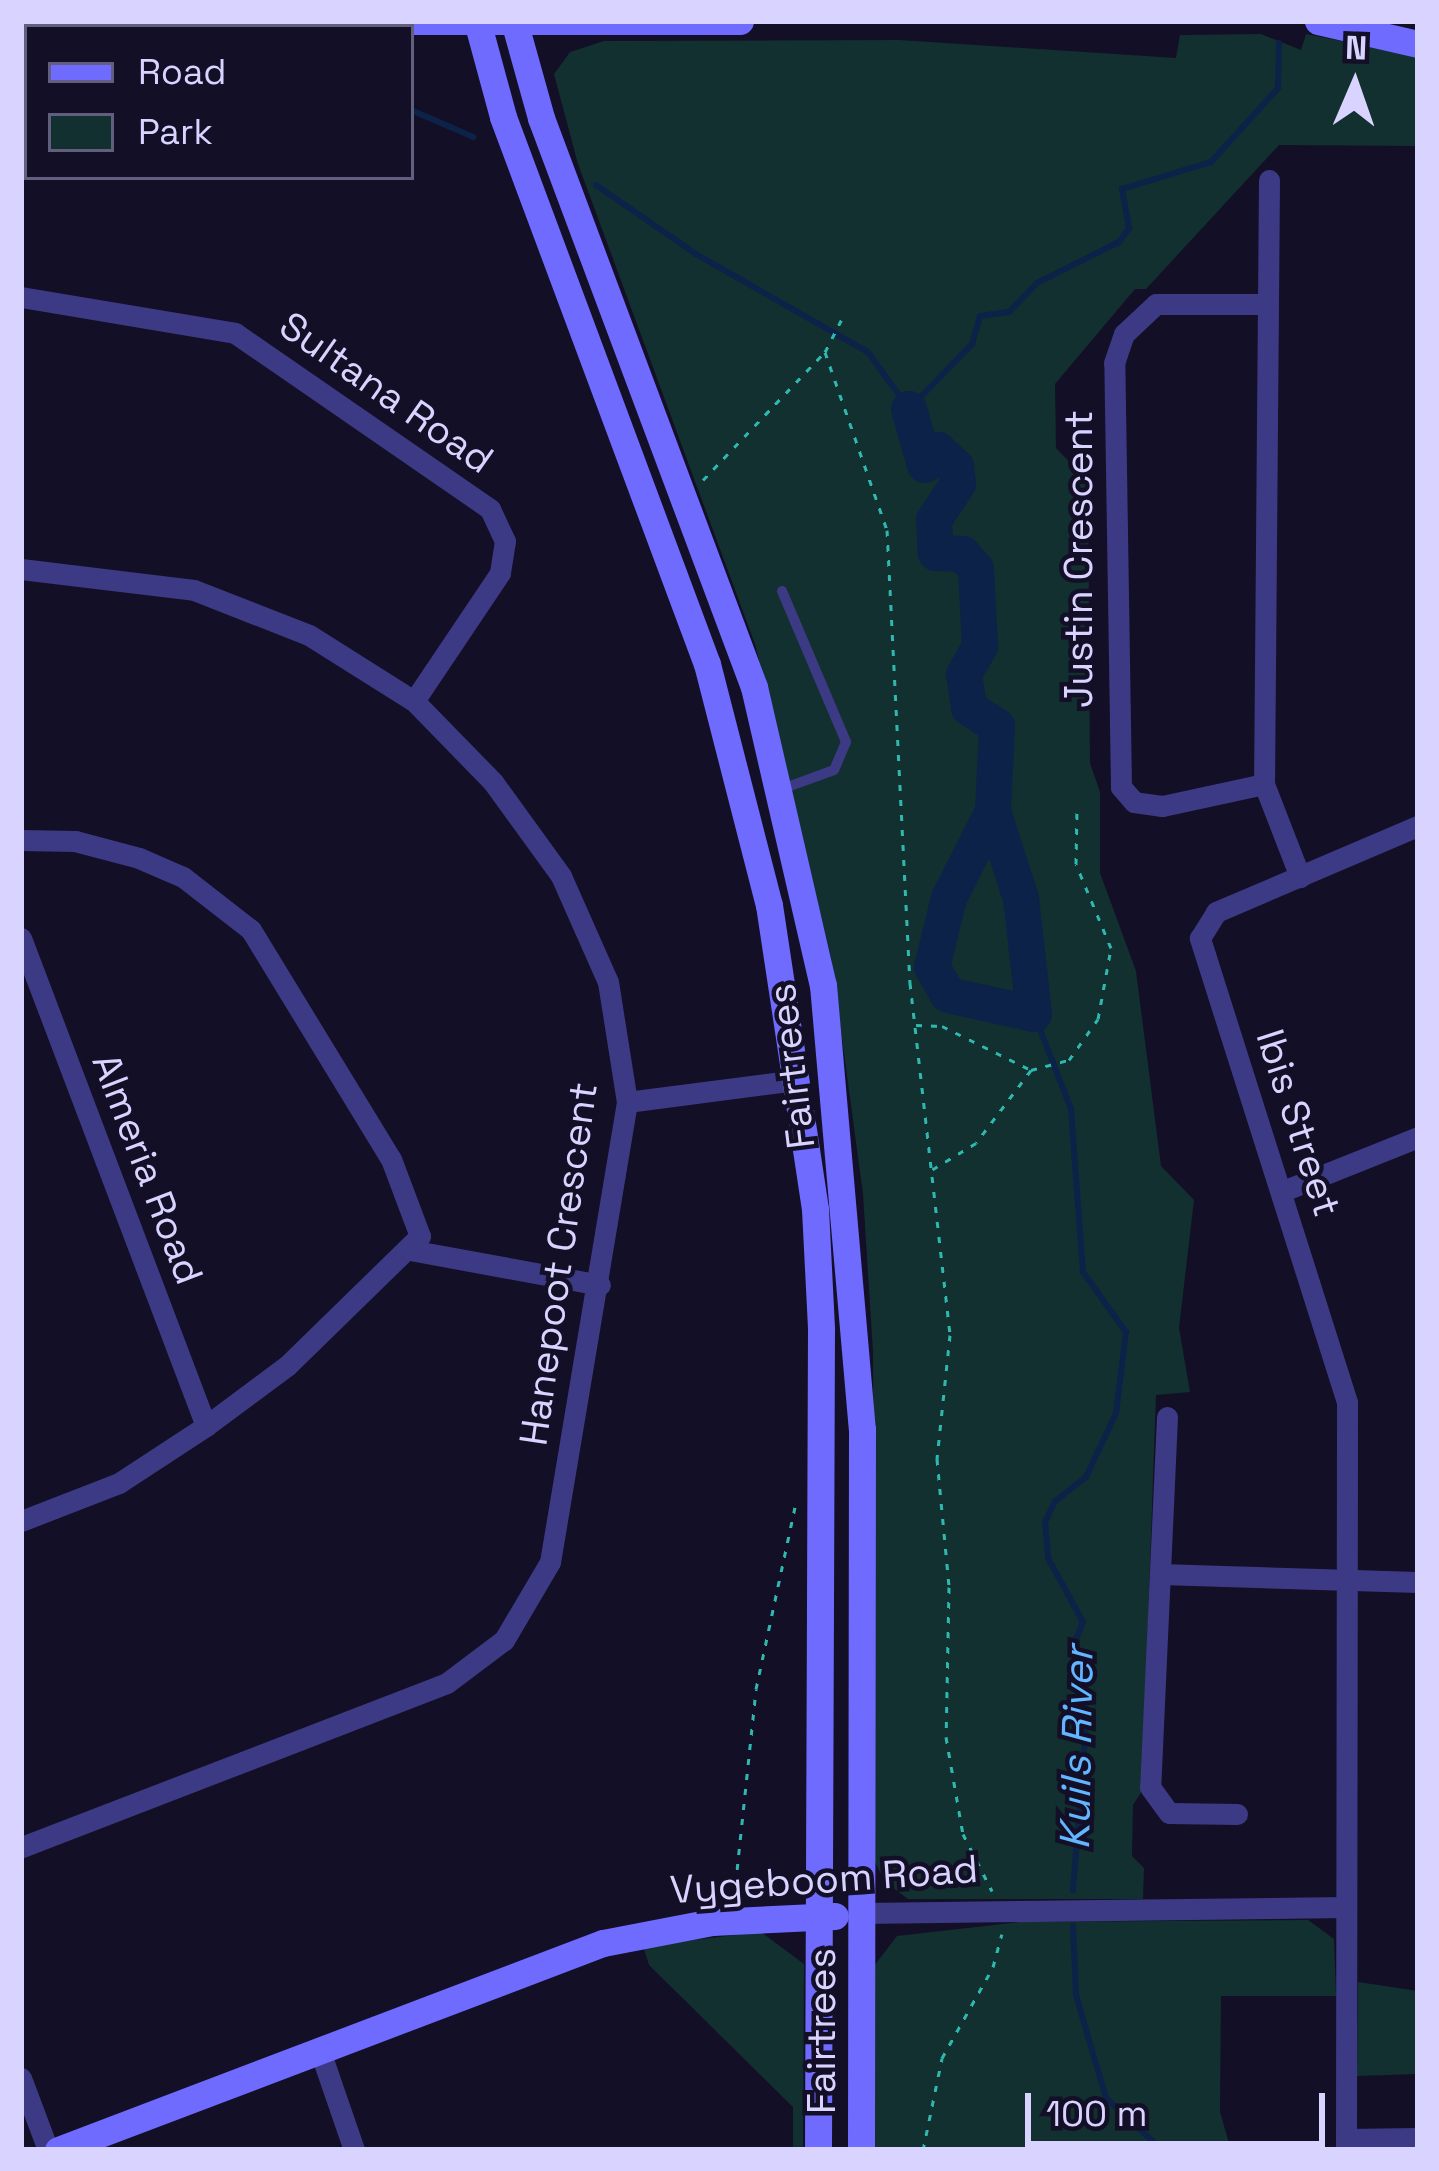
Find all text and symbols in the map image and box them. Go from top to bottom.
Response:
legend [24,24,414,180]
north arrow [1295,24,1415,144]
text: N [1344,27,1368,69]
text: Road [138,49,226,95]
text: Park [138,109,213,155]
street label: Sultana Road [270,302,502,484]
street label: Justin Crescent [1056,410,1102,708]
street label: Fairtrees [759,981,825,1151]
street label: Ibis Street [1246,1024,1350,1222]
street label: Almeria Road [82,1047,212,1291]
street label: Hanepoot Crescent [510,1080,608,1448]
water label: Kuils River [1050,1646,1104,1850]
street label: Vygeboom Road [669,1846,979,1914]
street label: Fairtrees [799,1948,845,2114]
scale bar [1031,2069,1331,2143]
text: 100 m [1046,2091,1147,2137]

